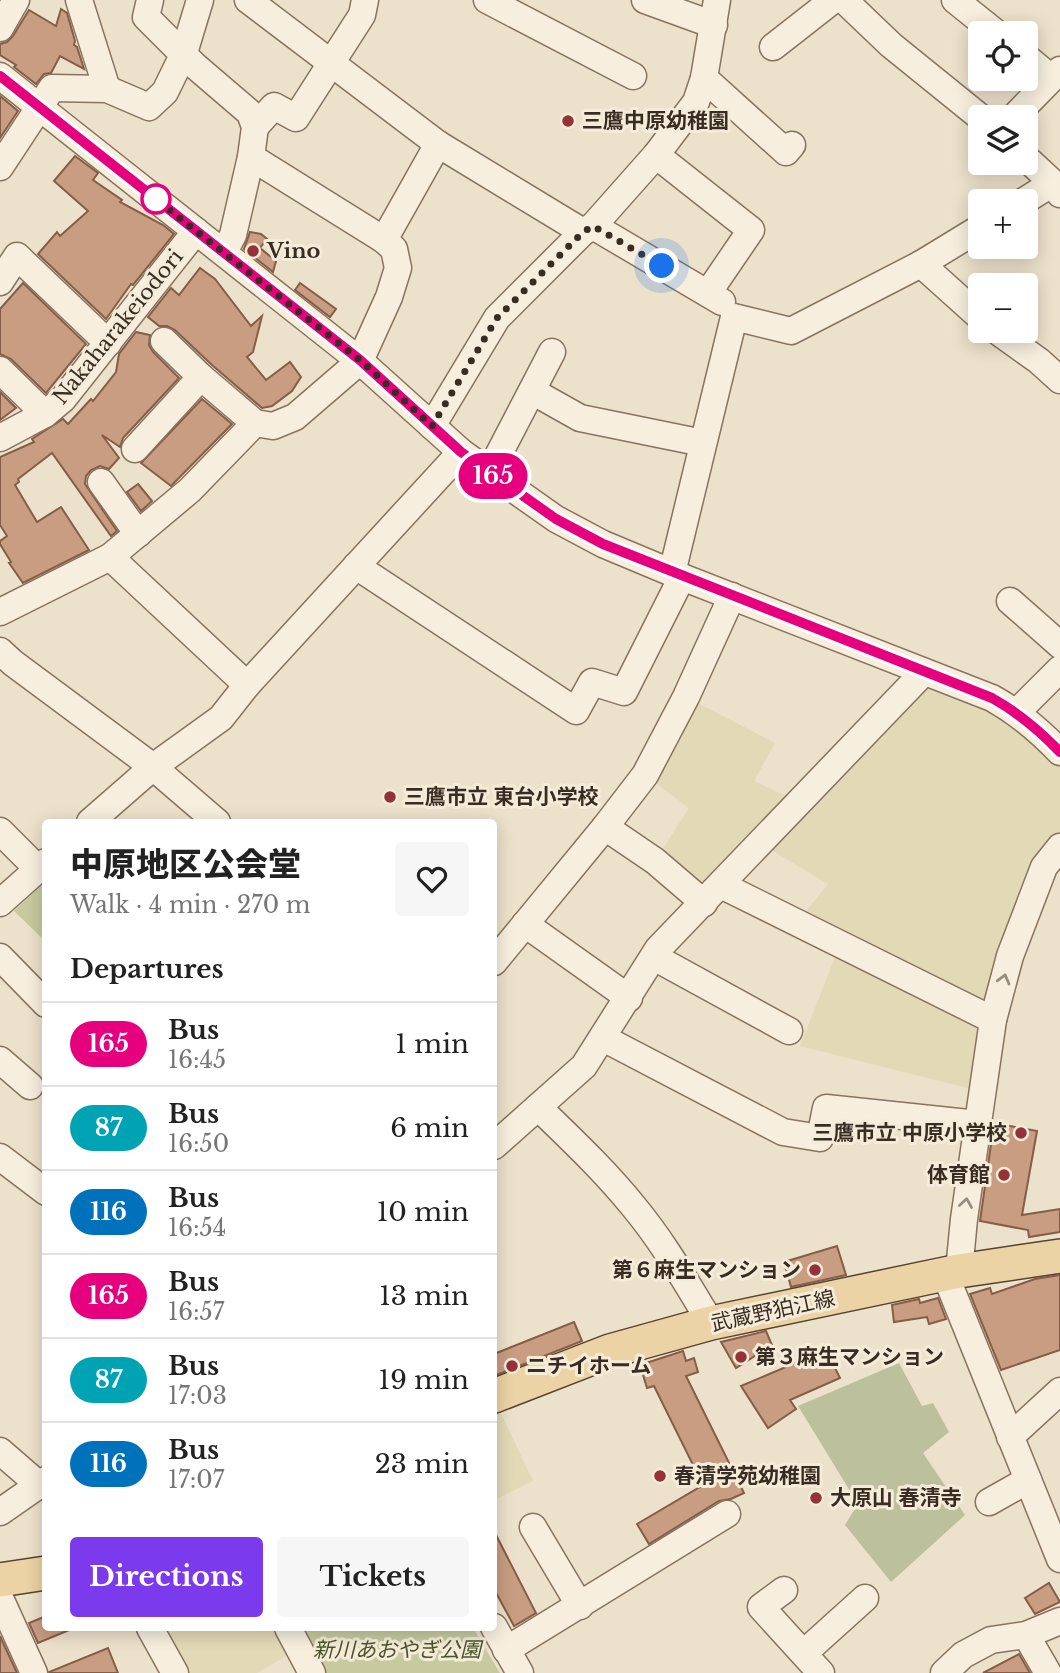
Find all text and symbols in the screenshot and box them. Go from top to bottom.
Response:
map controls [968,21,1038,343]
button: locate [968,21,1038,91]
button: layers [968,105,1038,175]
place label: 三鷹中原幼稚園 [582,108,729,134]
marker: 三鷹中原幼稚園 [560,113,576,129]
unlabelled marker [141,184,171,214]
button: + [968,189,1038,259]
place label: Vino [266,238,320,264]
marker: Vino [245,243,261,259]
street label: Nakaharakeiodori [47,244,189,410]
your location [644,248,679,283]
button: − [968,273,1038,343]
line badge: 165 [453,453,533,499]
text: 165 [473,461,513,490]
place label: 三鷹市立 東台小学校 [404,784,599,810]
marker: 三鷹市立 東台小学校 [382,789,398,805]
button: heart [395,842,469,916]
text: 中原地区公会堂 [70,844,301,885]
text: Walk · 4 min · 270 m [70,891,310,919]
text: Departures [70,953,224,985]
one-way arrow [996,973,1010,985]
text: Bus [168,1014,219,1046]
text: 1 min [395,1028,469,1060]
text: 165 [88,1029,129,1058]
text: 16:45 [168,1046,226,1074]
text: Bus [168,1098,219,1130]
text: 6 min [390,1112,469,1144]
text: 87 [95,1113,122,1142]
place label: 三鷹市立 中原小学校 [812,1120,1007,1146]
marker: 三鷹市立 中原小学校 [1013,1125,1029,1141]
text: 16:50 [168,1130,229,1158]
place label: 体育館 [927,1162,990,1188]
marker: 体育館 [996,1167,1012,1183]
text: Bus [168,1182,219,1214]
text: 10 min [377,1196,469,1228]
text: 116 [90,1197,127,1226]
one-way arrow [958,1197,973,1209]
text: 16:54 [168,1214,226,1242]
place label: 第６麻生マンション [612,1257,801,1283]
marker: 第６麻生マンション [807,1262,823,1278]
text: Bus [168,1266,219,1298]
text: 13 min [379,1280,469,1312]
text: 165 [88,1281,129,1310]
street label: 武蔵野狛江線 [709,1285,837,1337]
text: 16:57 [168,1298,224,1326]
place label: 第３麻生マンション [755,1344,944,1370]
marker: 第３麻生マンション [733,1349,749,1365]
text: Bus [168,1350,219,1382]
place label: ニチイホーム [526,1353,651,1379]
marker: ニチイホーム [504,1358,520,1374]
text: 19 min [379,1364,469,1396]
text: 87 [95,1365,122,1394]
text: 17:03 [168,1382,227,1410]
text: Bus [168,1434,219,1466]
text: 23 min [375,1448,469,1480]
text: 116 [90,1449,127,1478]
place label: 春清学苑幼稚園 [674,1463,821,1489]
text: 17:07 [168,1466,224,1494]
marker: 春清学苑幼稚園 [652,1468,668,1484]
place label: 大原山 春清寺 [830,1485,962,1511]
marker: 大原山 春清寺 [808,1490,824,1506]
button: Directions [70,1537,263,1617]
button: Tickets [277,1537,469,1617]
park label: 新川あおやぎ公園 [313,1637,484,1663]

